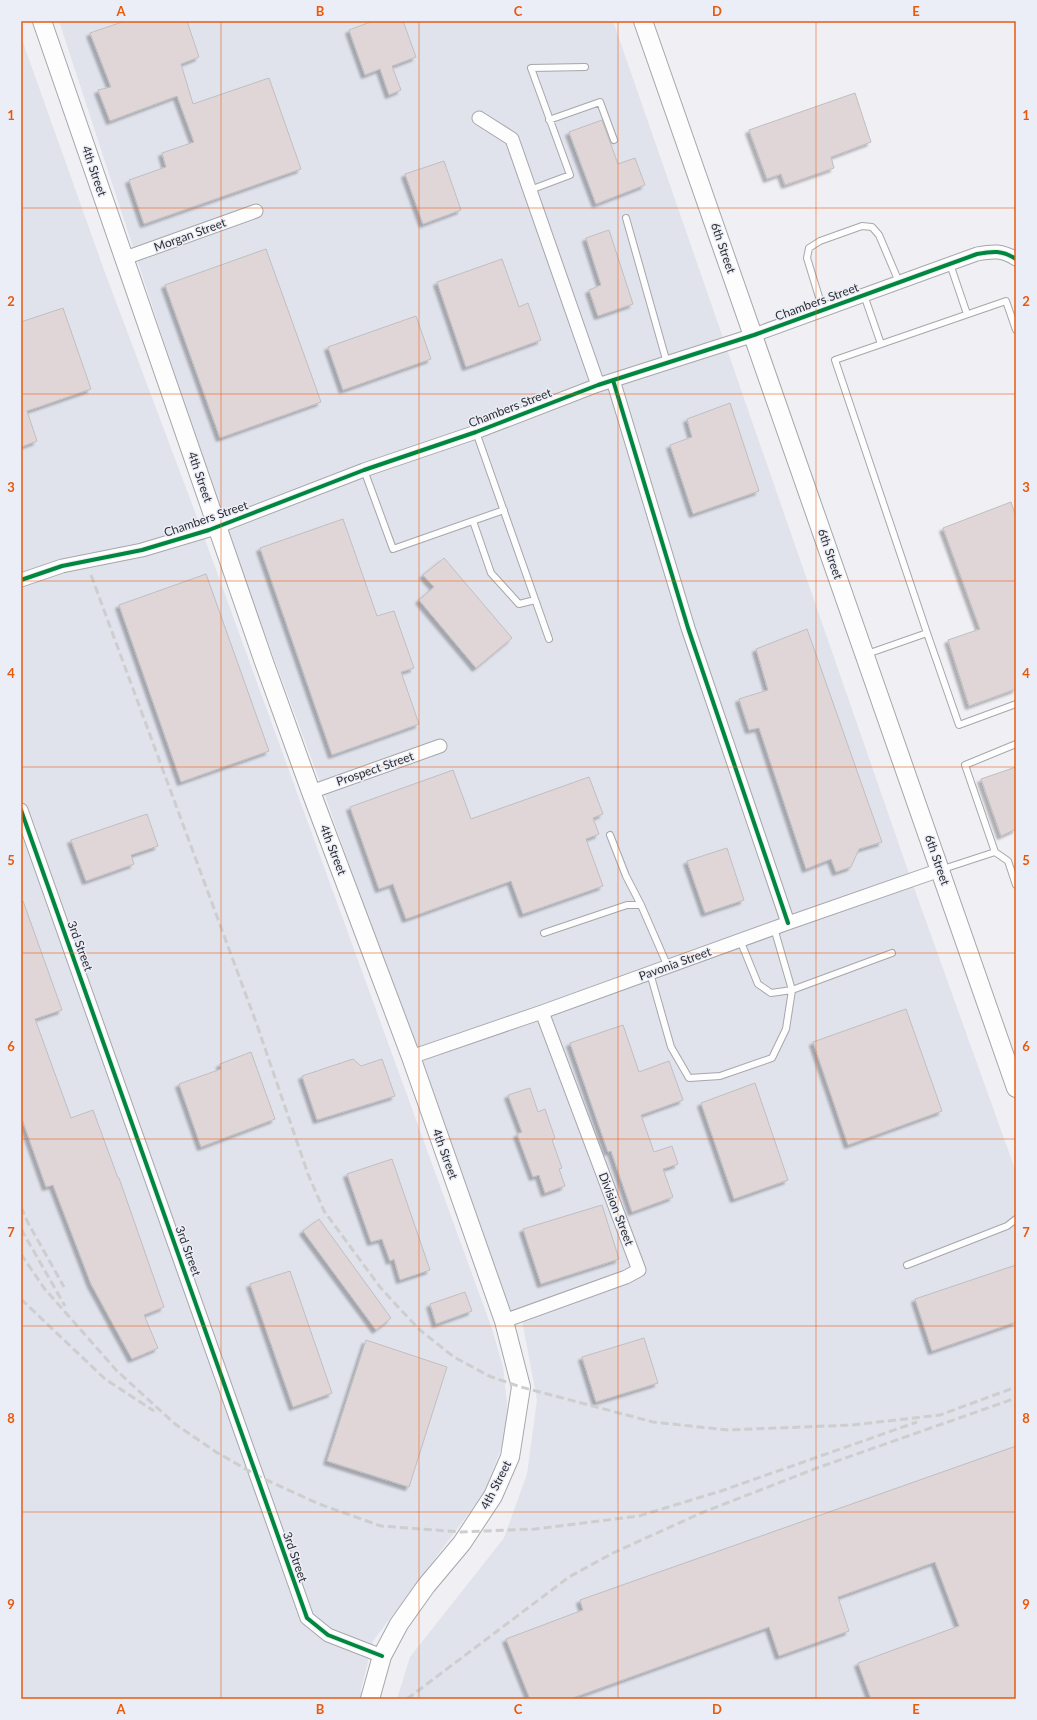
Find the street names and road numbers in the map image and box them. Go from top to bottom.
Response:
street label: 4th Street [79,144,110,199]
street label: Morgan Street [152,214,229,254]
street label: 6th Street [708,221,739,276]
street label: Chambers Street [773,279,861,324]
street label: Chambers Street [466,385,554,430]
street label: 4th Street [185,450,216,505]
street label: Chambers Street [162,497,250,540]
street label: 6th Street [815,527,846,582]
street label: Prospect Street [334,748,416,789]
street label: 4th Street [317,823,350,878]
street label: 6th Street [922,833,953,888]
street label: 3rd Street [64,919,97,974]
street label: Pavonia Street [637,943,714,984]
street label: 4th Street [429,1127,462,1182]
street label: Division Street [596,1170,638,1248]
street label: 3rd Street [172,1224,205,1279]
street label: 4th Street [477,1457,514,1512]
street label: 3rd Street [280,1530,311,1585]

